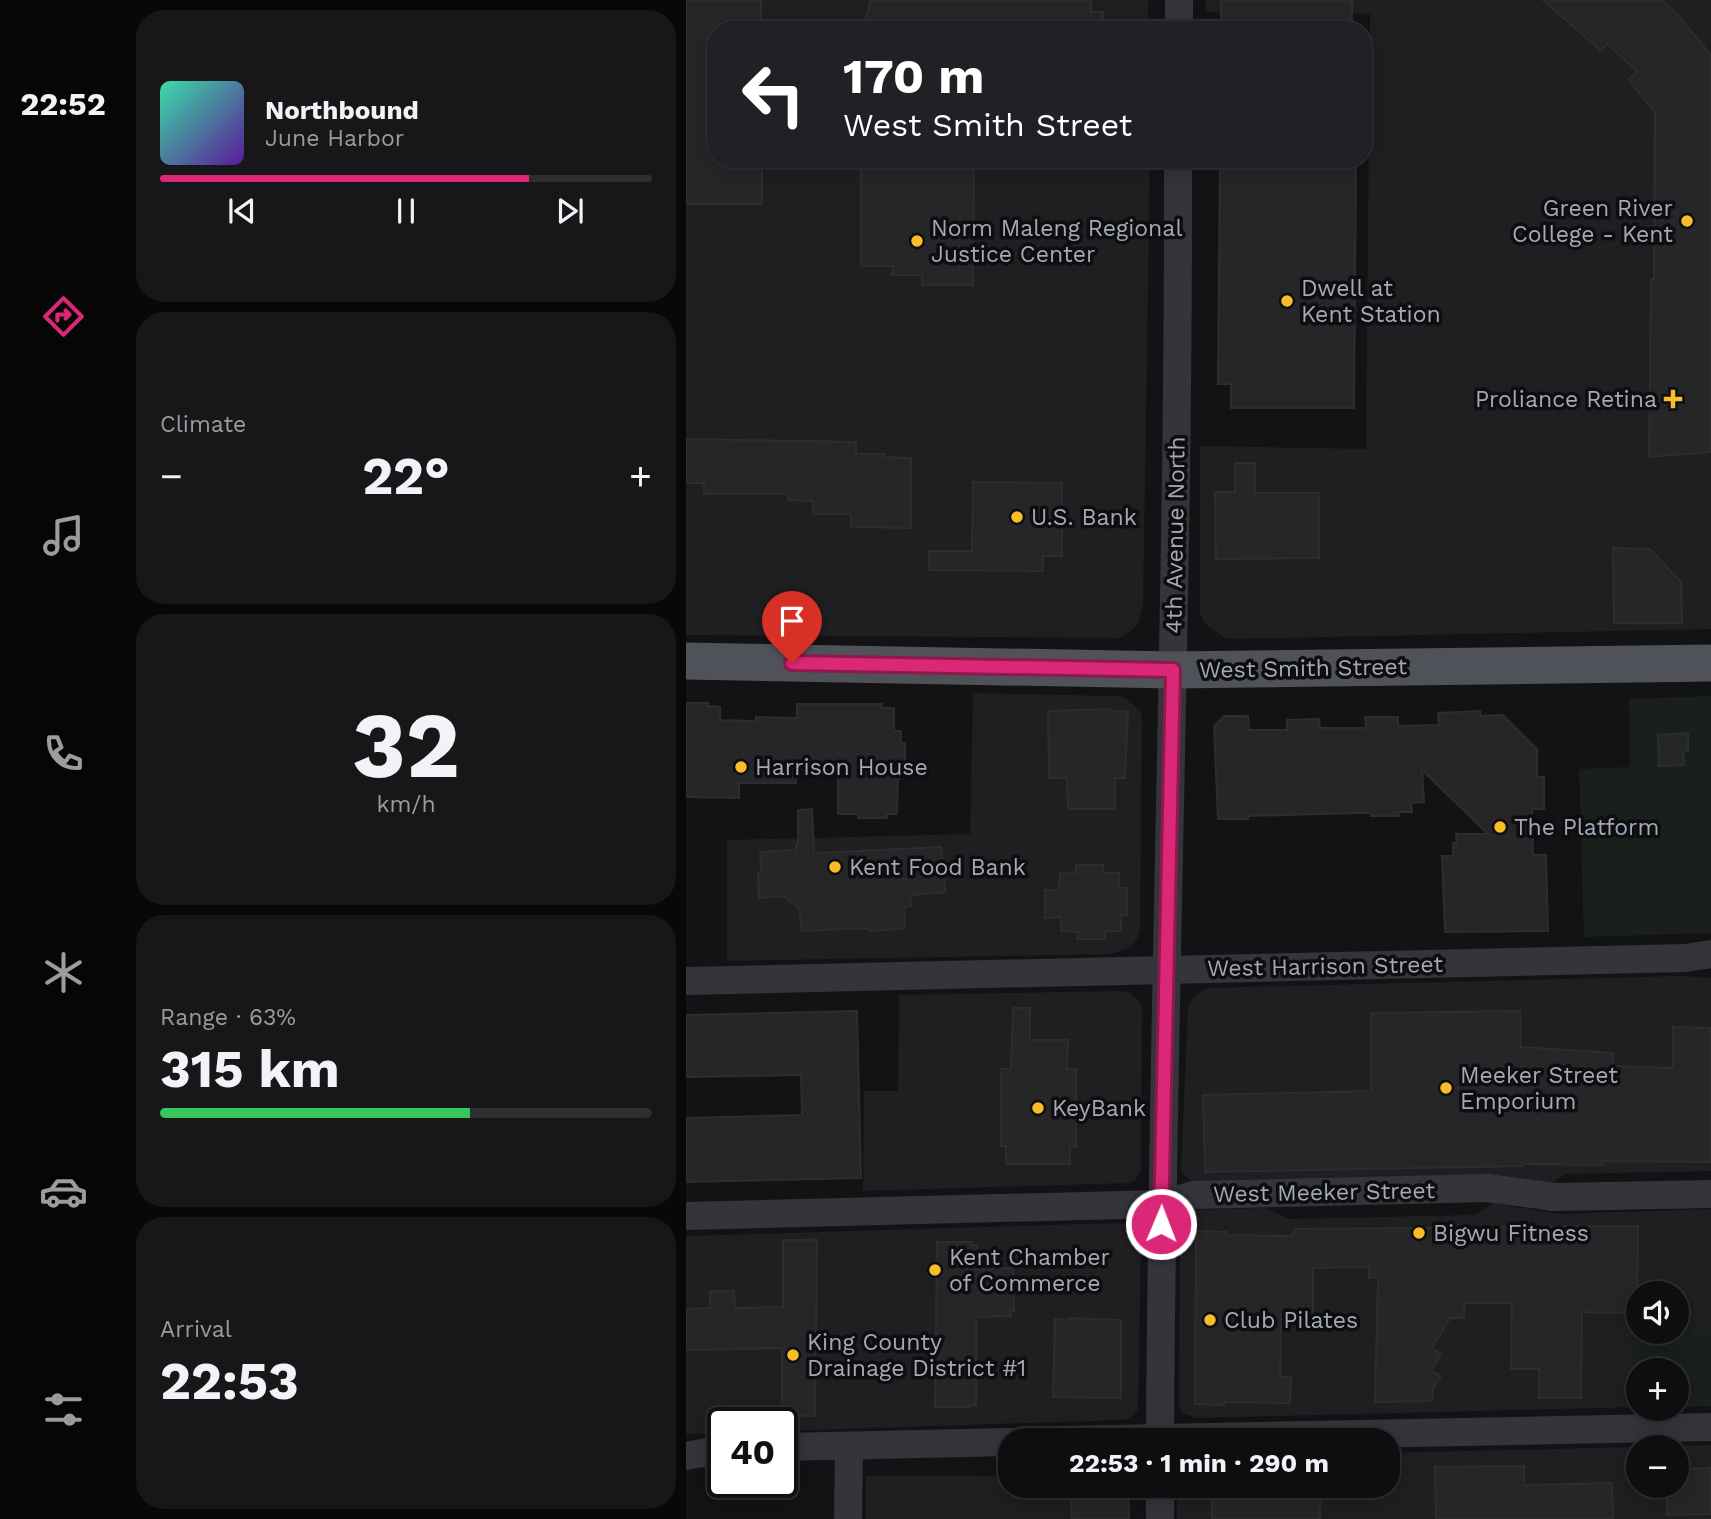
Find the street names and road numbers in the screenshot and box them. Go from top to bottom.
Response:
street label: 4th Avenue North [1160,436,1191,634]
street label: West Smith Street [1199,653,1407,684]
street label: West Harrison Street [1207,951,1444,982]
street label: West Meeker Street [1213,1177,1436,1208]

